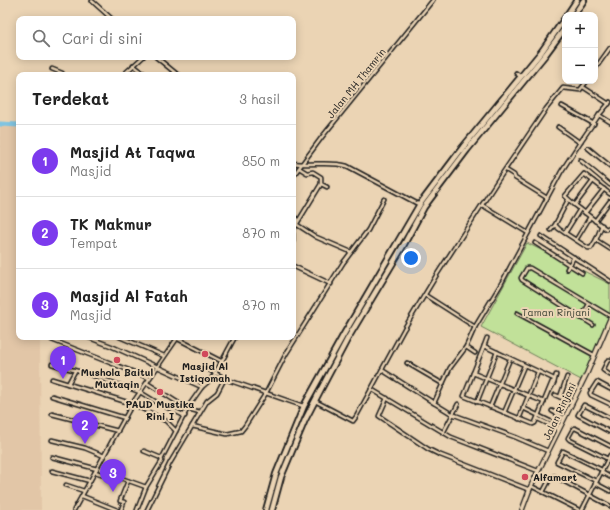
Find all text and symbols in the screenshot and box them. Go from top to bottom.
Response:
map controls [562,12,598,84]
button: + [562,12,598,48]
search box [16,16,296,60]
icon: search [30,27,52,49]
text: Cari di sini [62,28,143,48]
street label: Jalan MH Thamrin [323,45,389,121]
button: − [562,48,598,84]
text: Terdekat [32,87,109,109]
text: 3 hasil [239,90,280,107]
text: Masjid At Taqwa [70,142,196,162]
text: 1 [42,152,48,169]
text: 850 m [242,152,280,169]
text: Masjid [70,162,111,179]
text: TK Makmur [70,214,152,234]
text: 2 [41,224,49,241]
text: 870 m [242,224,280,241]
text: Tempat [70,234,118,251]
your location [401,248,421,268]
text: Masjid Al Fatah [70,286,188,306]
text: 3 [41,296,49,313]
text: 870 m [242,296,280,313]
park label: Taman Rinjani [522,305,590,319]
text: Masjid [70,306,111,323]
pin: 1 [50,346,76,379]
marker: Masjid Al Istiqomah [200,349,210,359]
marker: Mushola Baitul Muttaqin [112,355,122,365]
place label: Masjid Al Istiqomah [180,359,230,385]
place label: Mushola Baitul Muttaqin [81,365,153,391]
street label: Jalan Rinjani [539,380,579,442]
marker: PAUD Mustika Rini I [155,387,165,397]
place label: PAUD Mustika Rini I [125,397,195,423]
pin: 2 [72,411,98,444]
pin: 3 [100,459,126,492]
place label: Alfamart [533,470,577,484]
marker: Alfamart [520,472,530,482]

